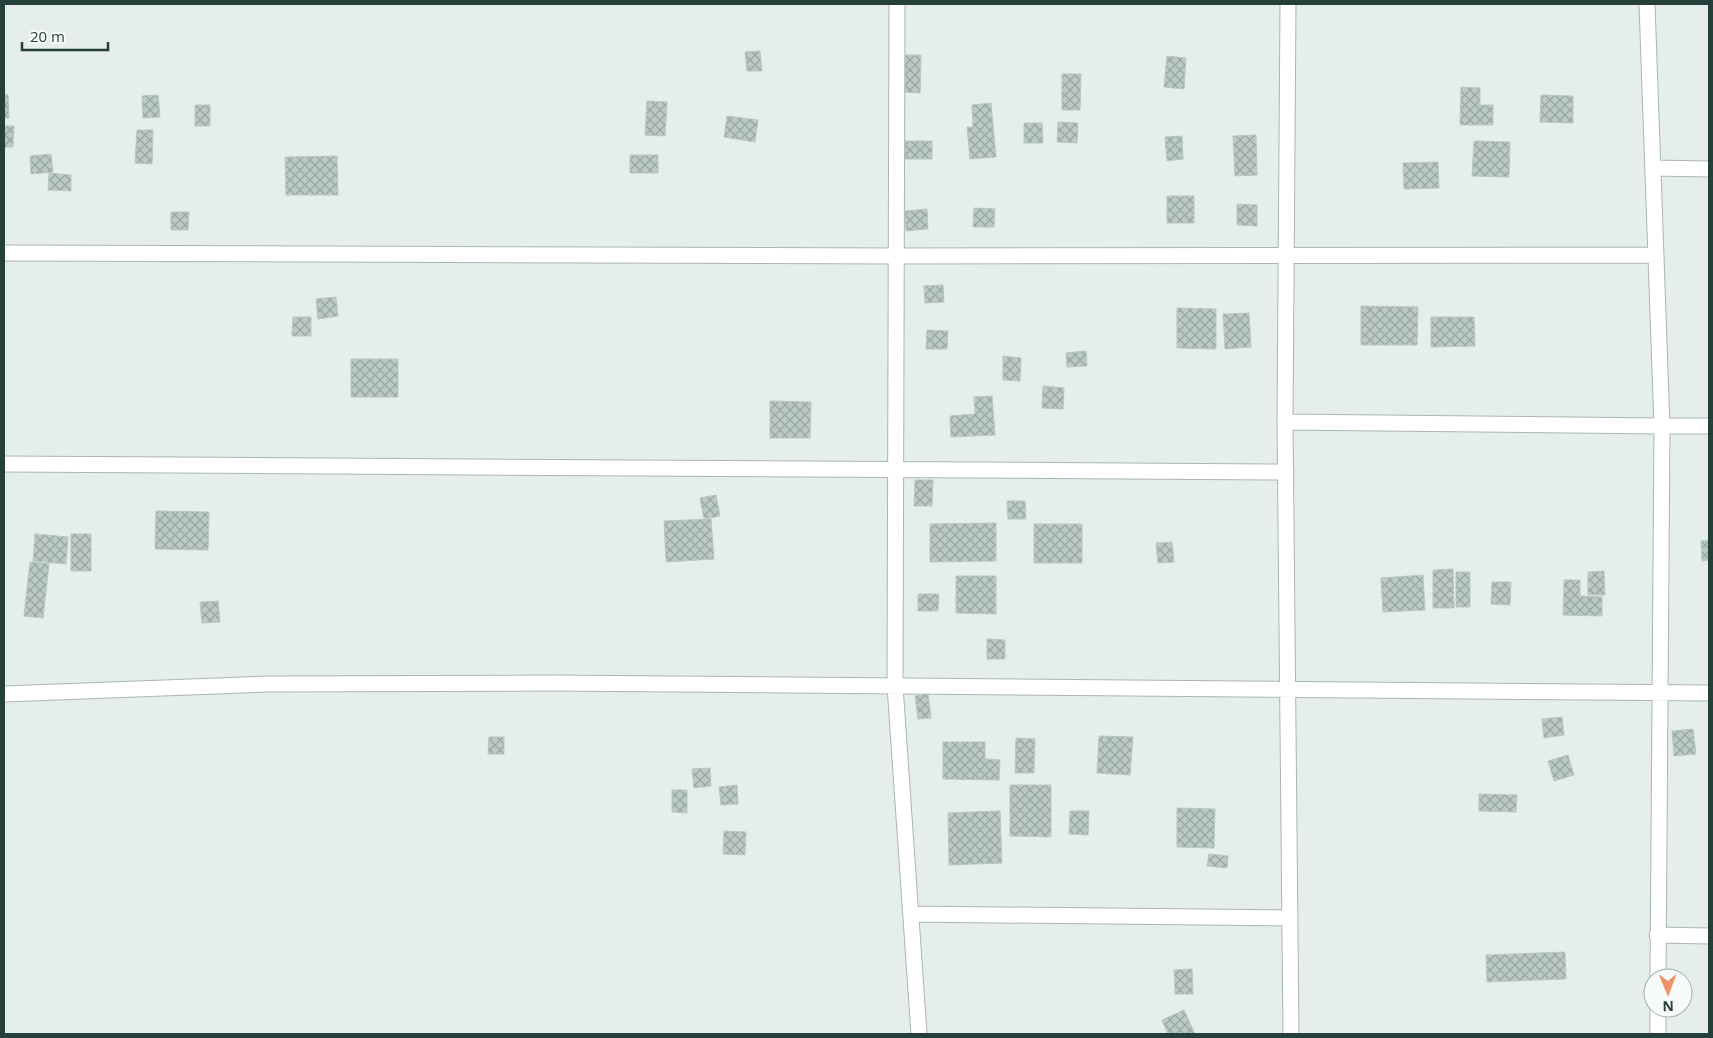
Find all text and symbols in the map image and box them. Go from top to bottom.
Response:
scale bar [22,20,109,52]
text: 20 m [30,26,65,46]
north arrow [1643,968,1693,1018]
text: N [1662,997,1674,1016]

